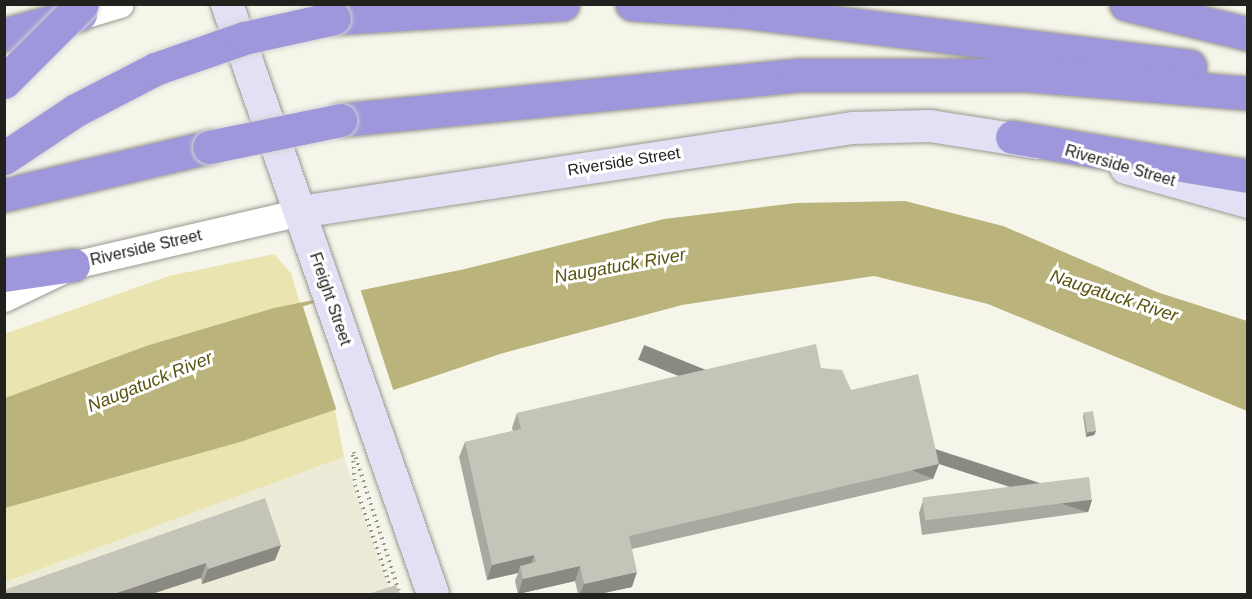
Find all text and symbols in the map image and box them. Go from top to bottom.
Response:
street label: Riverside Street [1063,141,1177,191]
street label: Riverside Street [566,144,682,180]
street label: Riverside Street [88,226,204,270]
water label: Naugatuck River [553,244,687,288]
street label: Freight Street [305,250,355,348]
water label: Naugatuck River [1047,265,1181,327]
water label: Naugatuck River [84,347,216,417]

